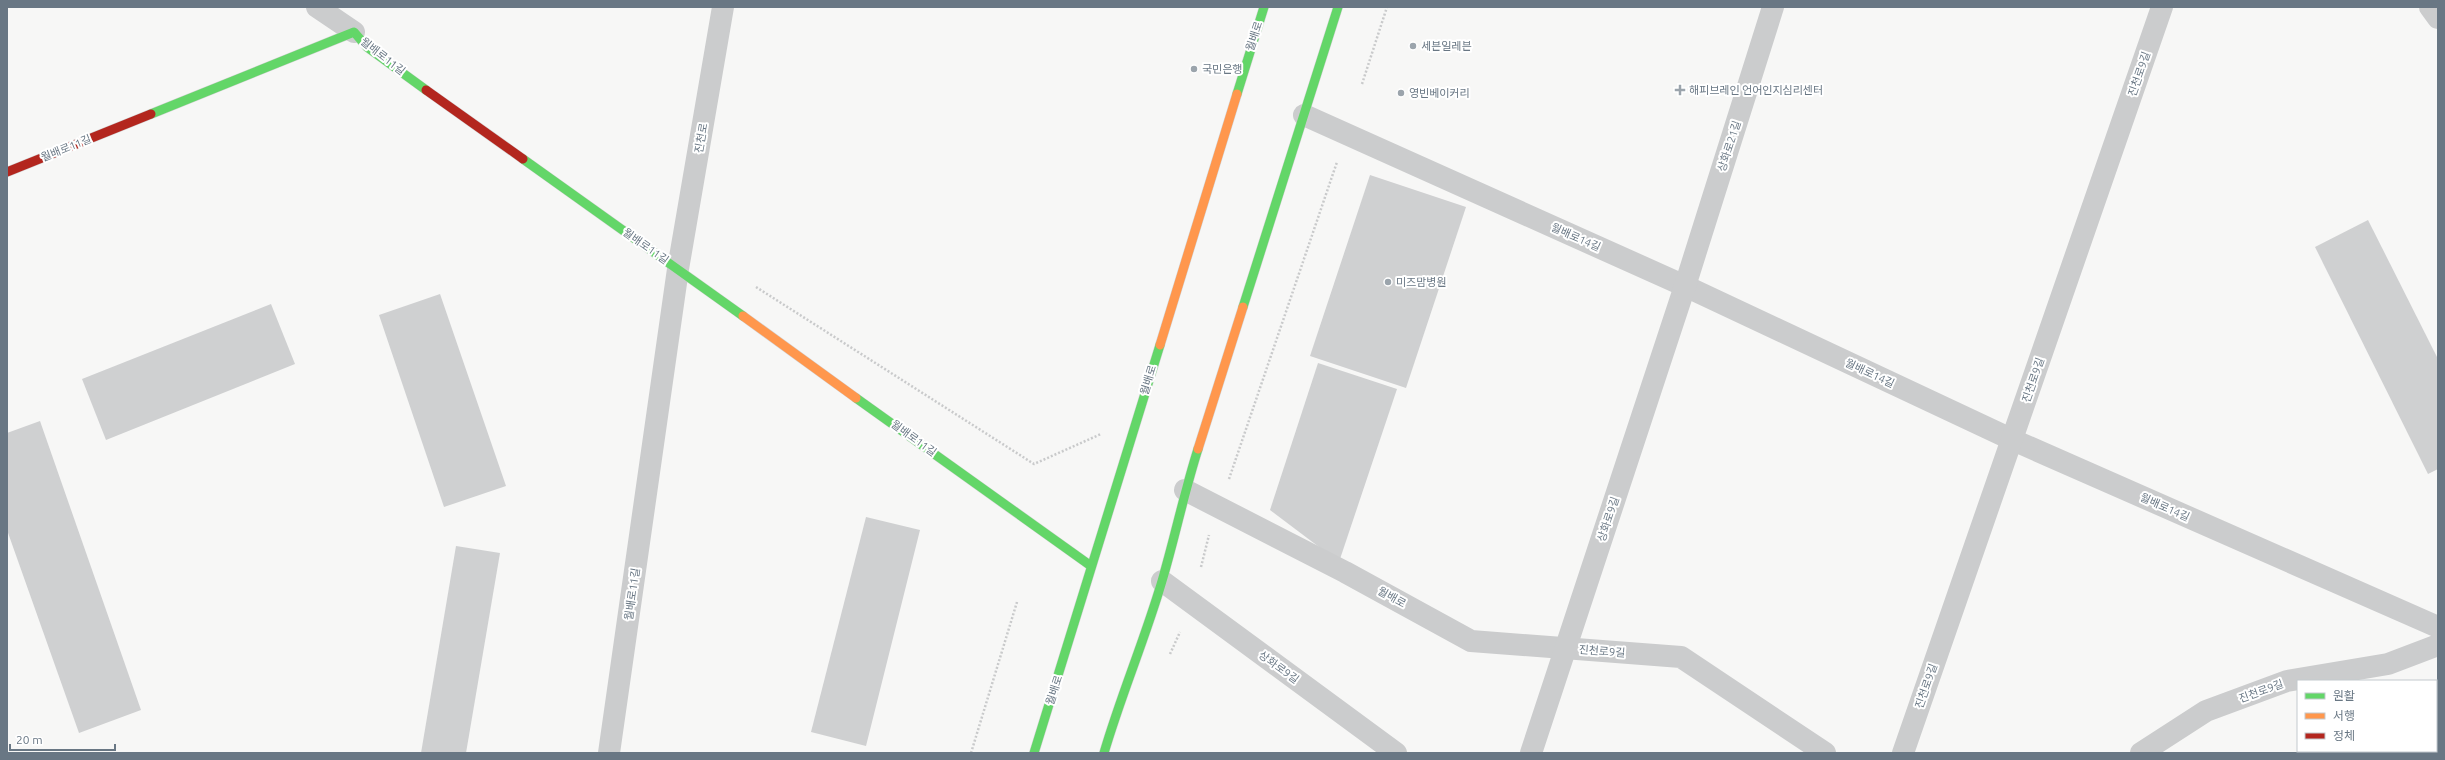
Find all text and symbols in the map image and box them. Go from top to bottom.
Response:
street label: 월배로 [1244,20,1264,52]
street label: 월배로11길 [358,35,408,77]
place label: 세븐일레븐 [1421,40,1472,52]
marker: 세븐일레븐 [1408,41,1418,51]
street label: 진천로9길 [2126,50,2152,98]
place label: 국민은행 [1202,63,1242,75]
marker: 국민은행 [1189,64,1199,74]
marker: 해피브레인 언어인지심리센터 [1674,84,1686,96]
place label: 해피브레인 언어인지심리센터 [1689,84,1823,96]
place label: 영빈베이커리 [1409,87,1470,99]
marker: 영빈베이커리 [1396,88,1406,98]
street label: 상화로21길 [1715,119,1743,173]
street label: 진천로 [692,122,710,154]
street label: 월배로11길 [39,133,93,163]
street label: 월배로14길 [1549,221,1603,253]
street label: 월배로11길 [621,226,671,266]
place label: 미즈맘병원 [1396,276,1447,288]
marker: 미즈맘병원 [1383,277,1393,287]
street label: 월배로14길 [1843,356,1897,390]
street label: 진천로9길 [2020,356,2046,404]
street label: 월배로 [1138,364,1158,396]
street label: 월배로11길 [889,418,939,458]
street label: 월배로14길 [2138,491,2192,523]
street label: 상화로9길 [1595,495,1621,543]
street label: 월배로11길 [622,567,642,621]
street label: 월배로 [1376,584,1408,610]
street label: 진천로9길 [1578,643,1626,659]
street label: 상화로9길 [1257,648,1301,686]
street label: 진천로9길 [1913,662,1939,710]
street label: 월배로 [1044,674,1064,706]
street label: 진천로9길 [2237,677,2285,705]
legend [2297,680,2437,752]
text: 원활 [2333,689,2355,702]
text: 서행 [2333,709,2355,722]
scale bar [10,726,115,752]
text: 정체 [2333,729,2355,742]
text: 20 m [16,733,43,746]

